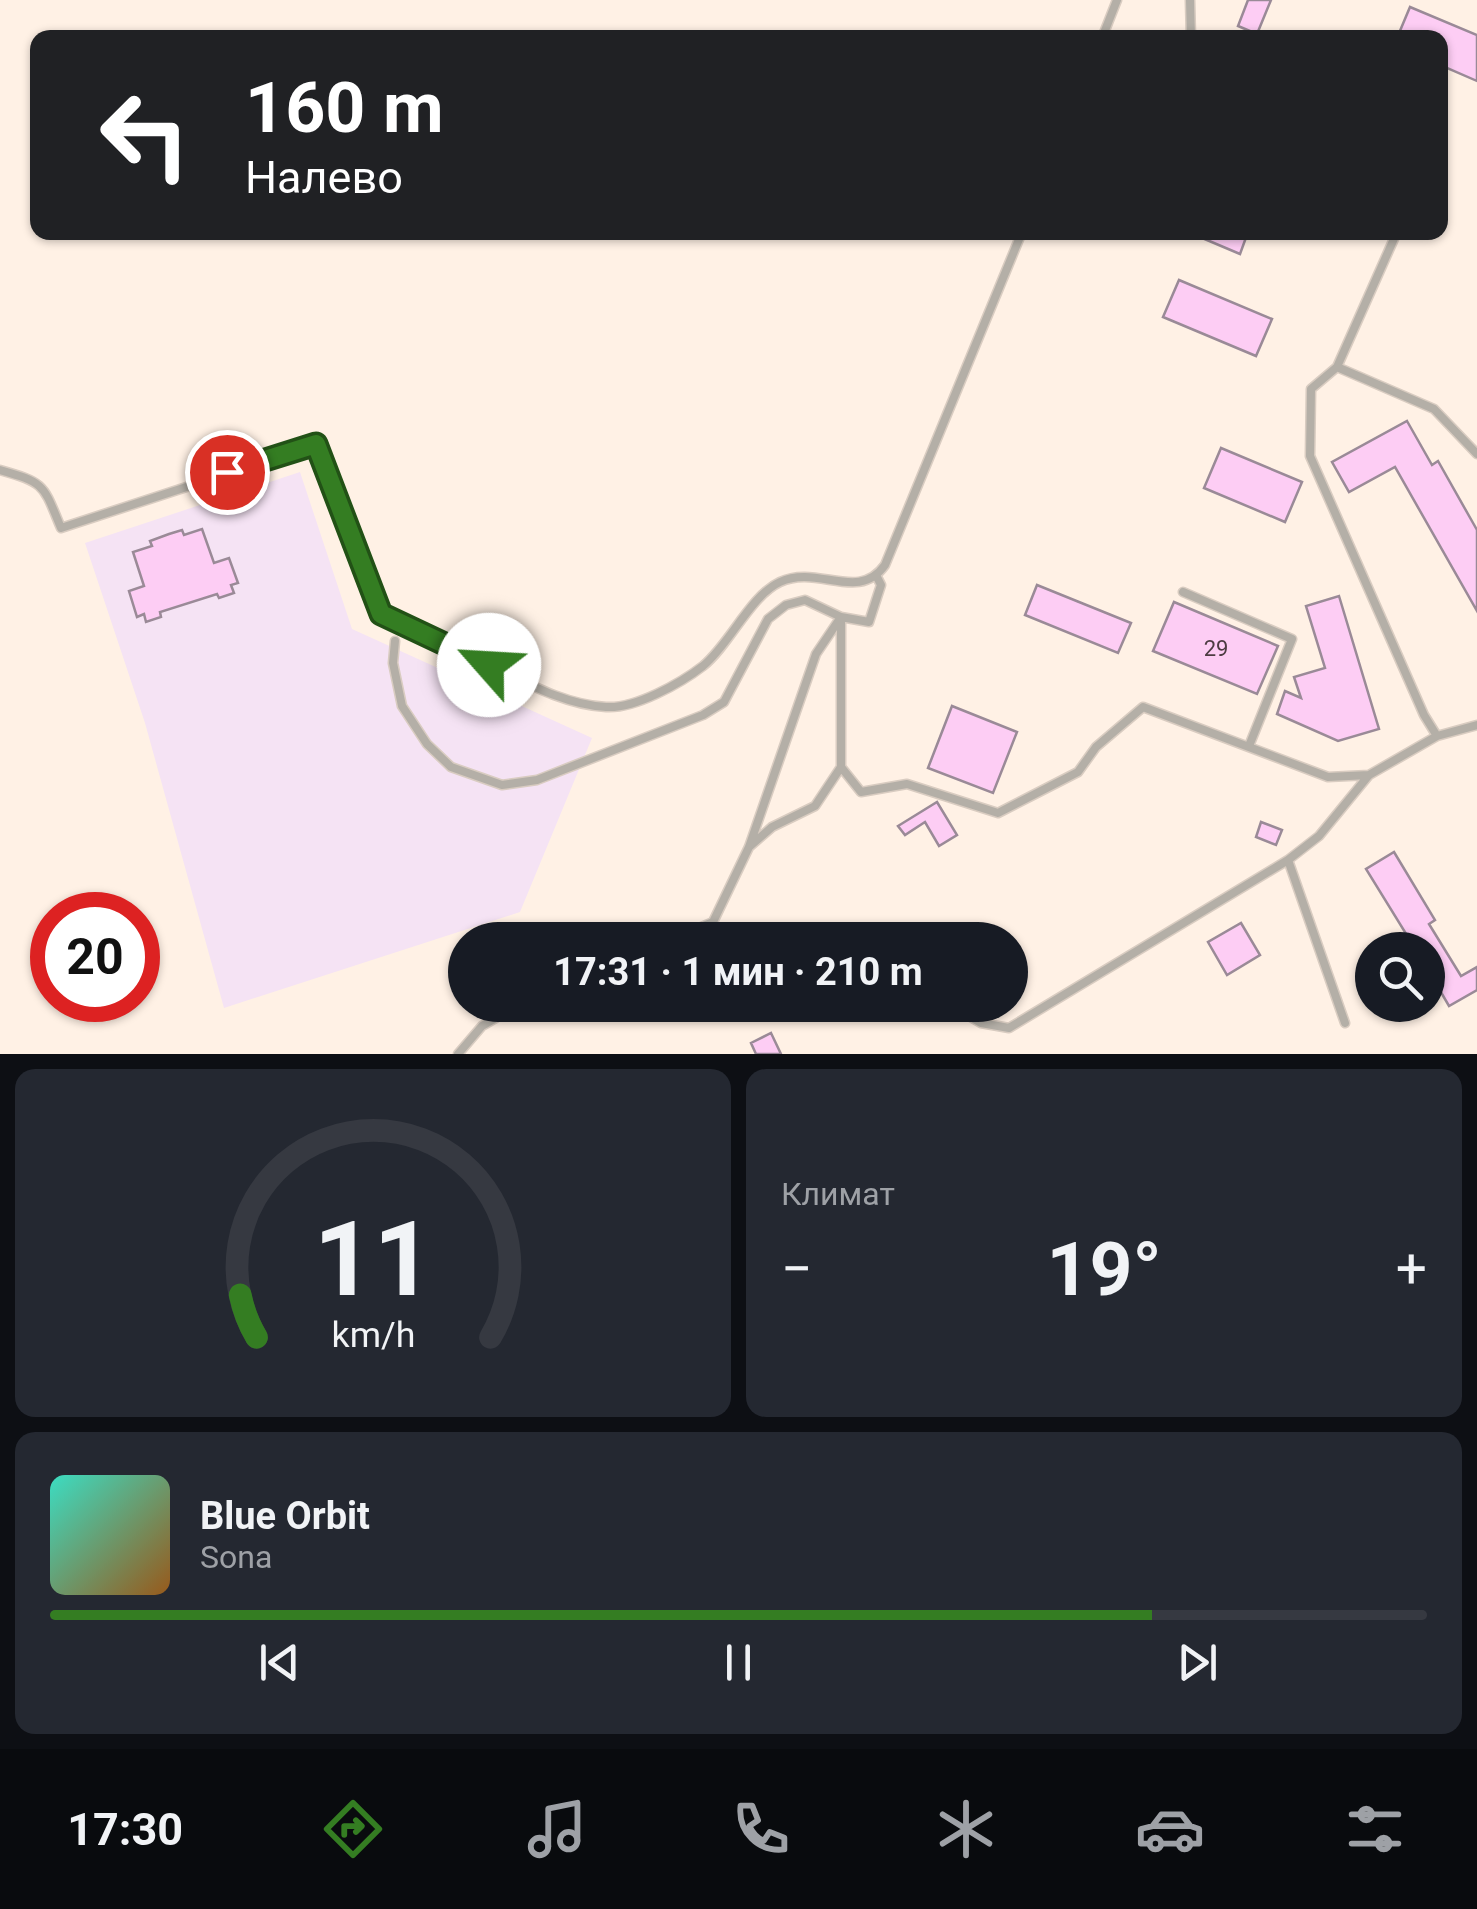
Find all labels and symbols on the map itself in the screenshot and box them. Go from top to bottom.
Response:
pin [185,430,270,515]
position arrow [437,613,541,717]
house number: 29 [1204,636,1228,661]
speed limit sign: 20 [30,892,160,1022]

